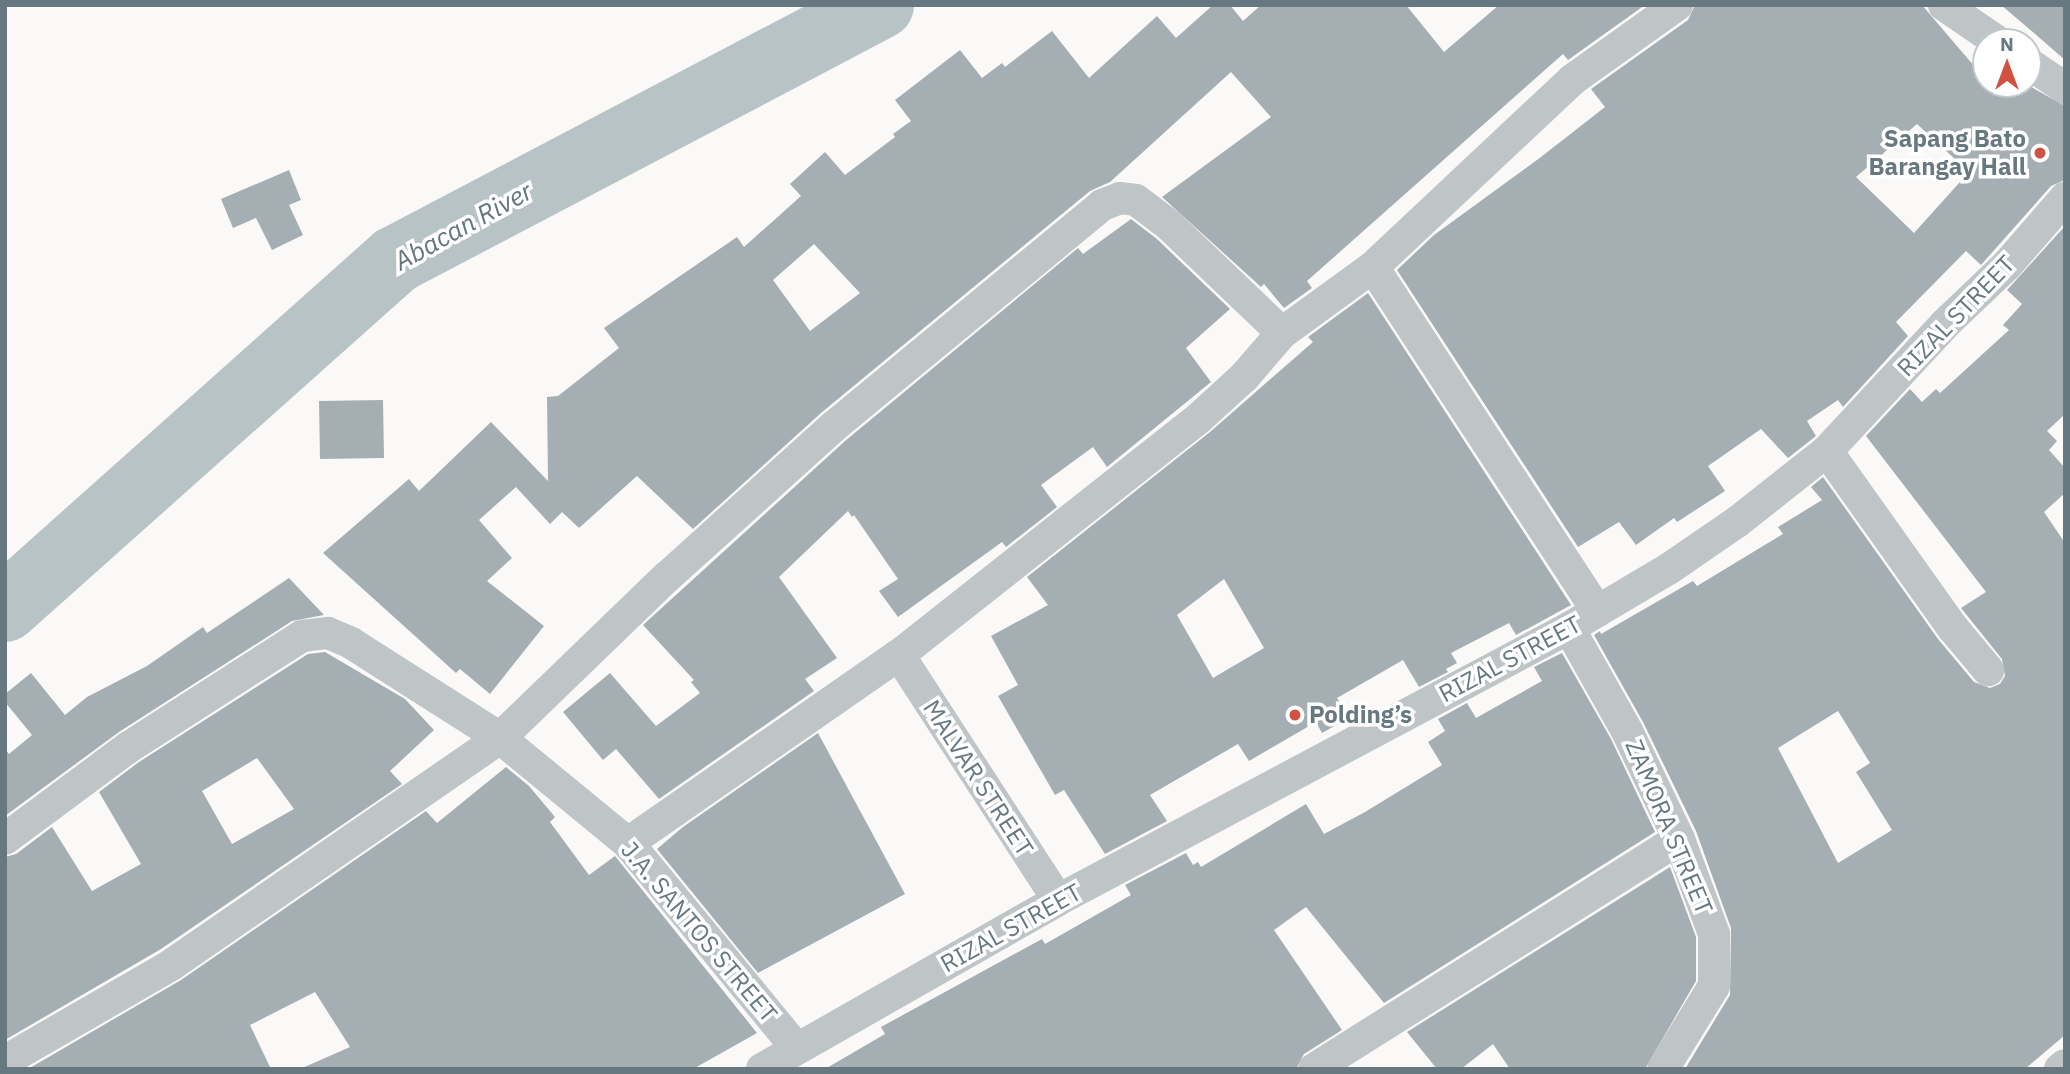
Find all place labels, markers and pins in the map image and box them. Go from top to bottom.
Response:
place label: Sapang Bato Barangay Hall [1869,125,2026,181]
marker: Sapang Bato Barangay Hall [2032,145,2048,161]
place label: Polding’s [1309,701,1412,729]
marker: Polding’s [1287,707,1303,723]

